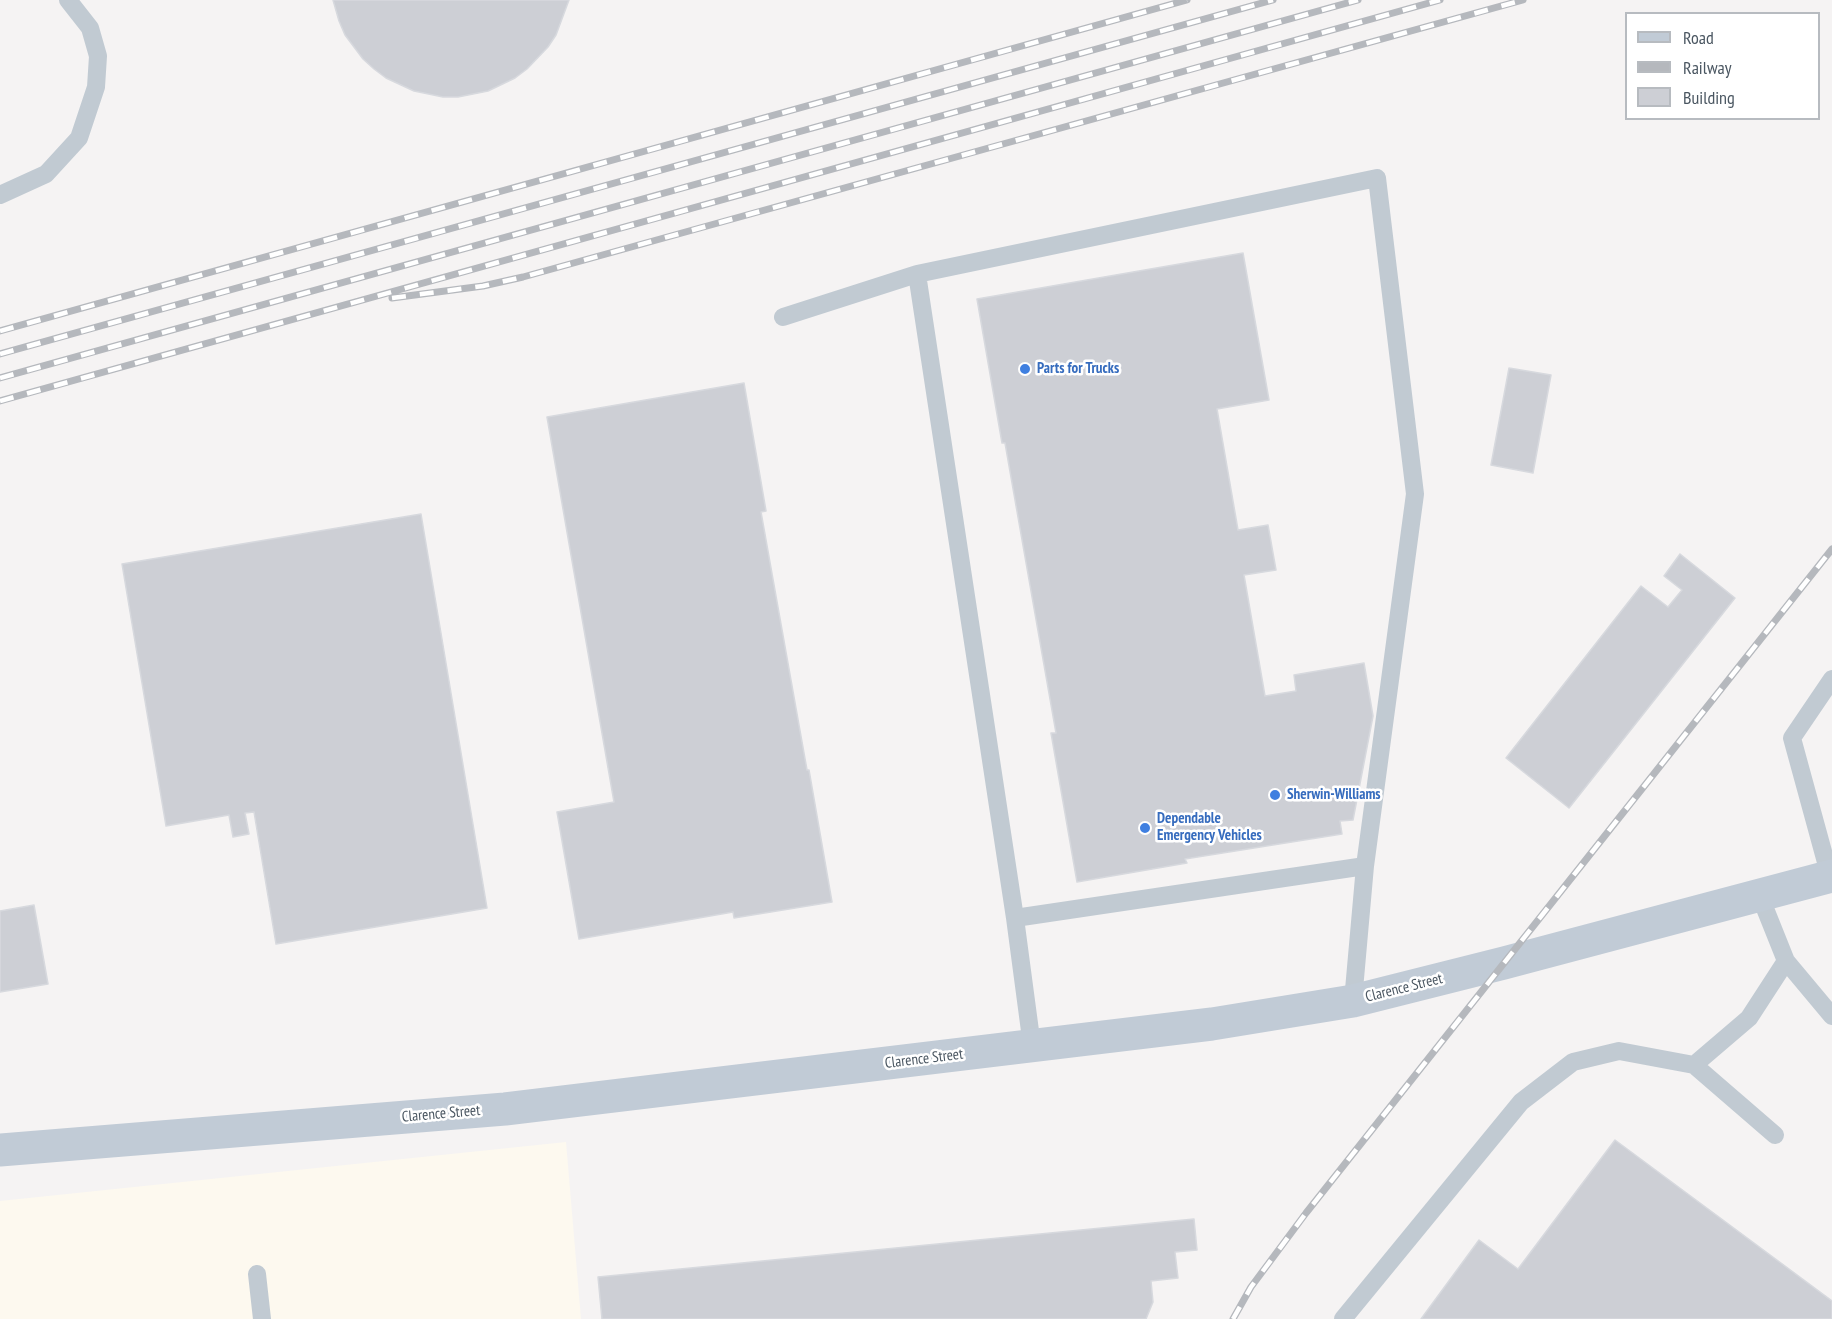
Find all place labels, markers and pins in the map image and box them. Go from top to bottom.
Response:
place label: Parts for Trucks [1037,360,1119,378]
marker: Parts for Trucks [1018,362,1032,376]
place label: Sherwin-Williams [1287,786,1381,804]
marker: Sherwin-Williams [1268,788,1282,802]
place label: Dependable Emergency Vehicles [1157,810,1262,845]
marker: Dependable Emergency Vehicles [1138,821,1152,835]

